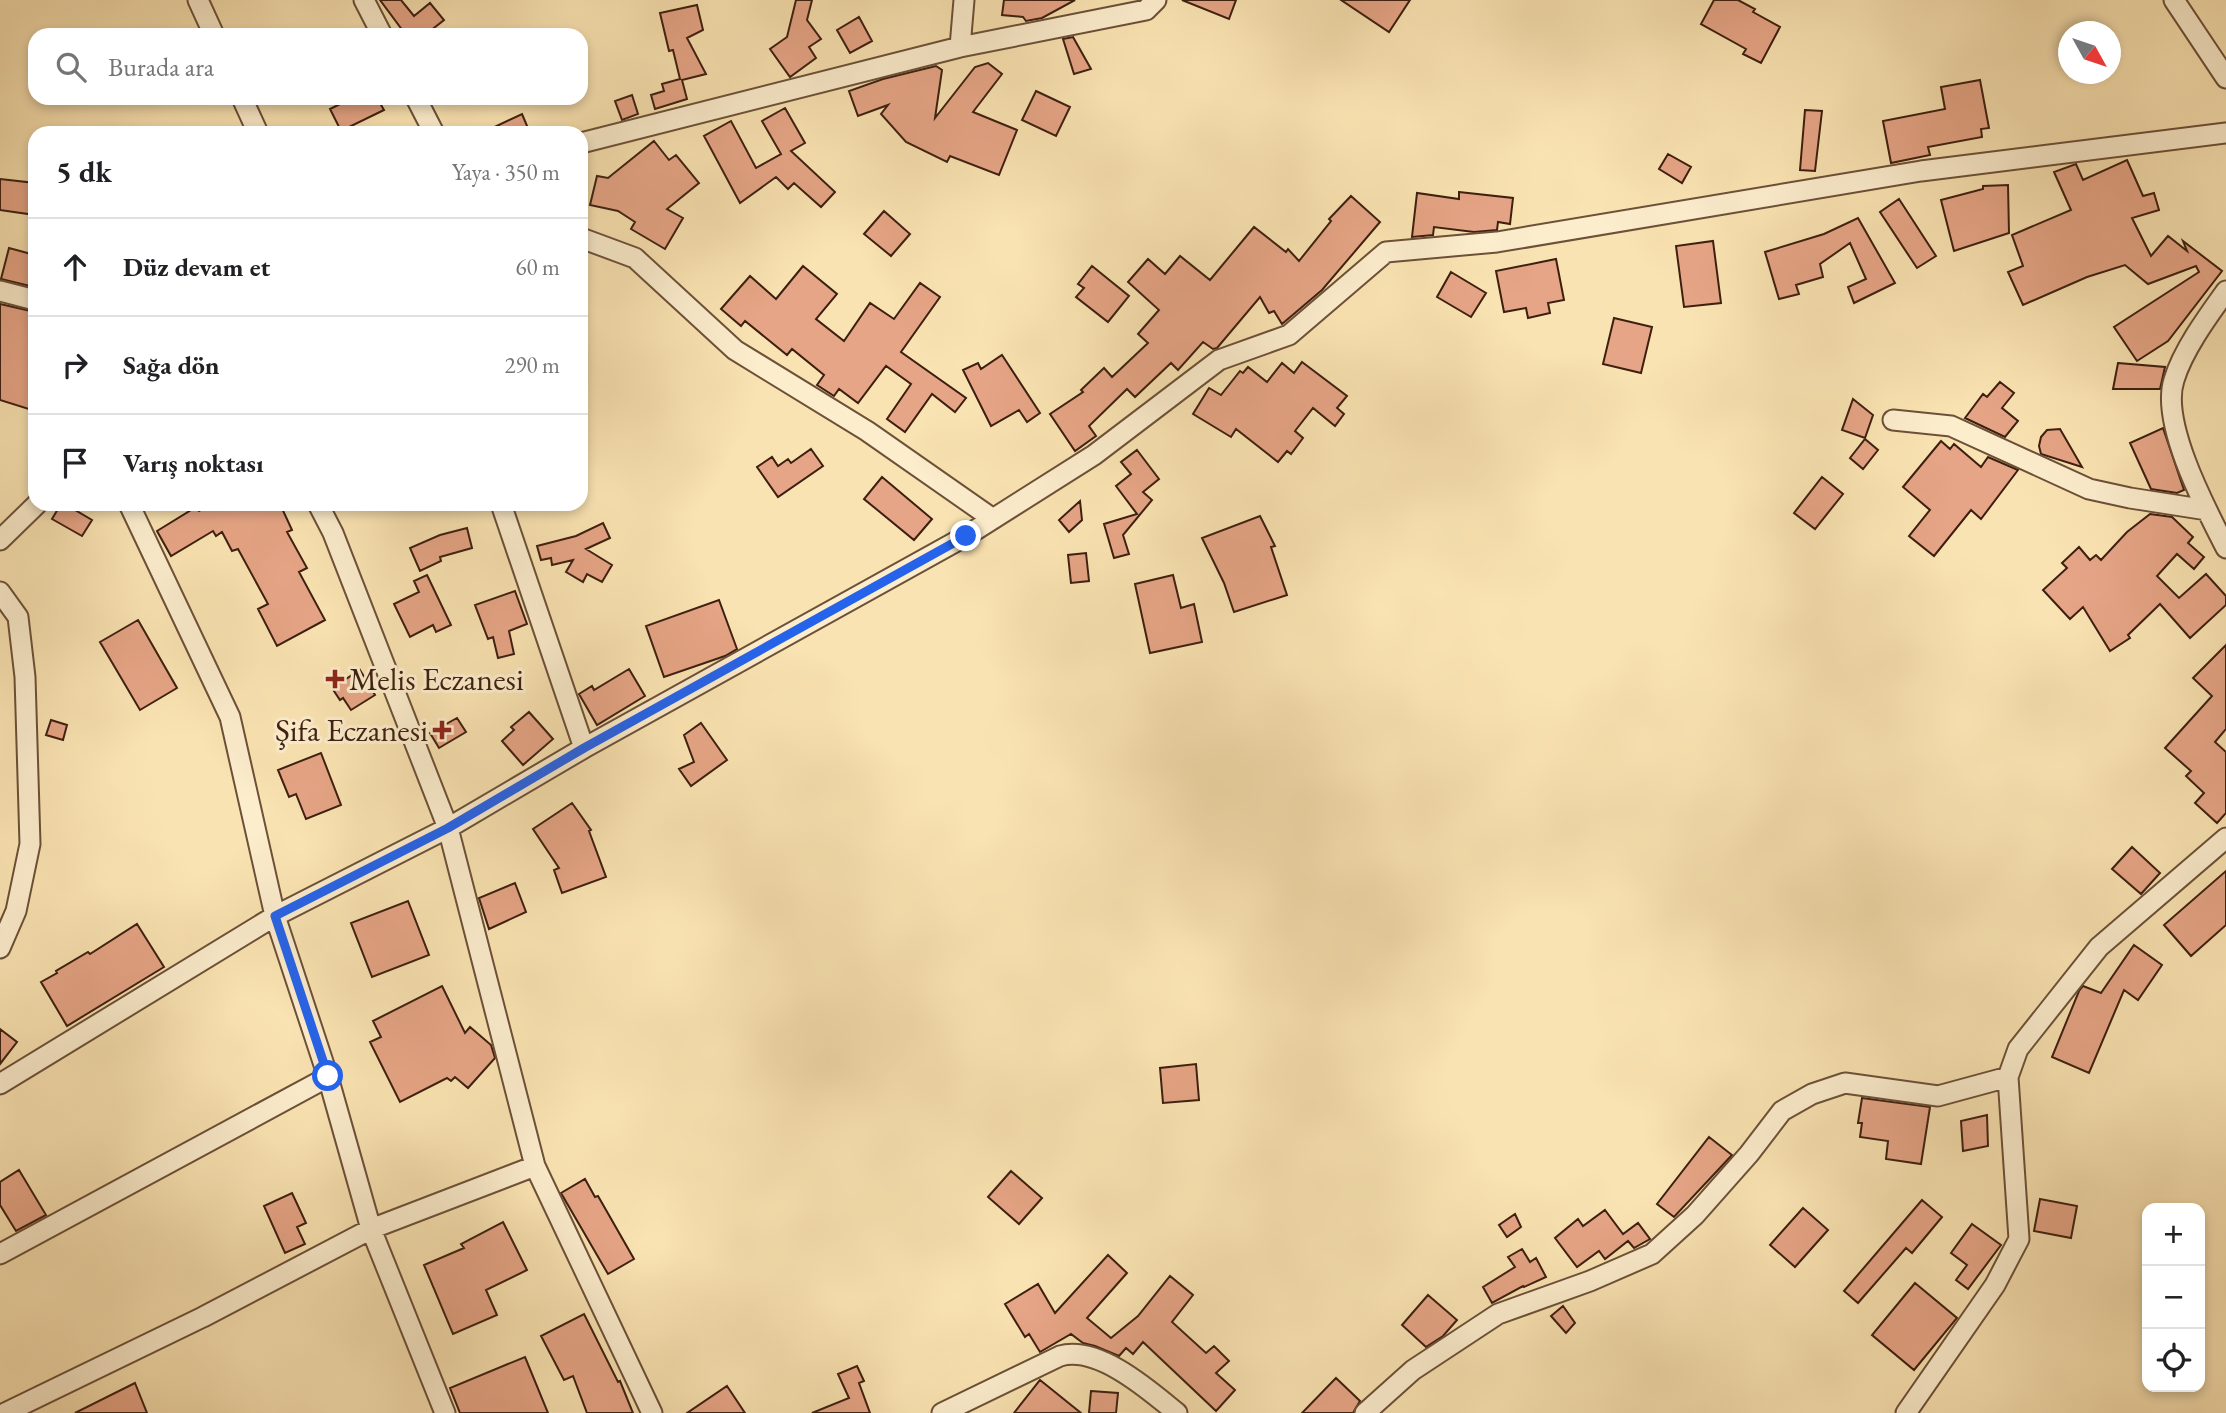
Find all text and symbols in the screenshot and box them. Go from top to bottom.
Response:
north arrow [2058,21,2121,84]
search box [28,28,588,105]
icon: search [52,48,90,86]
text: Burada ara [108,50,214,84]
text: 5 dk [56,152,112,191]
text: Yaya · 350 m [452,157,560,187]
icon: ahead [56,248,94,286]
text: Düz devam et [123,250,270,284]
text: 60 m [515,252,560,282]
icon: right [56,346,94,384]
text: Sağa dön [123,348,220,382]
text: 290 m [504,350,560,380]
icon: arrive [56,444,94,482]
text: Varış noktası [123,446,264,480]
route end [950,520,981,551]
place label: Melis Eczanesi [349,658,524,700]
marker: Melis Eczanesi [327,671,343,687]
place label: Şifa Eczanesi [275,709,428,751]
marker: Şifa Eczanesi [434,722,450,738]
route start [312,1060,343,1091]
map controls [2142,1203,2205,1392]
button: + [2142,1203,2205,1266]
button: − [2142,1266,2205,1329]
button: locate [2142,1329,2205,1392]

